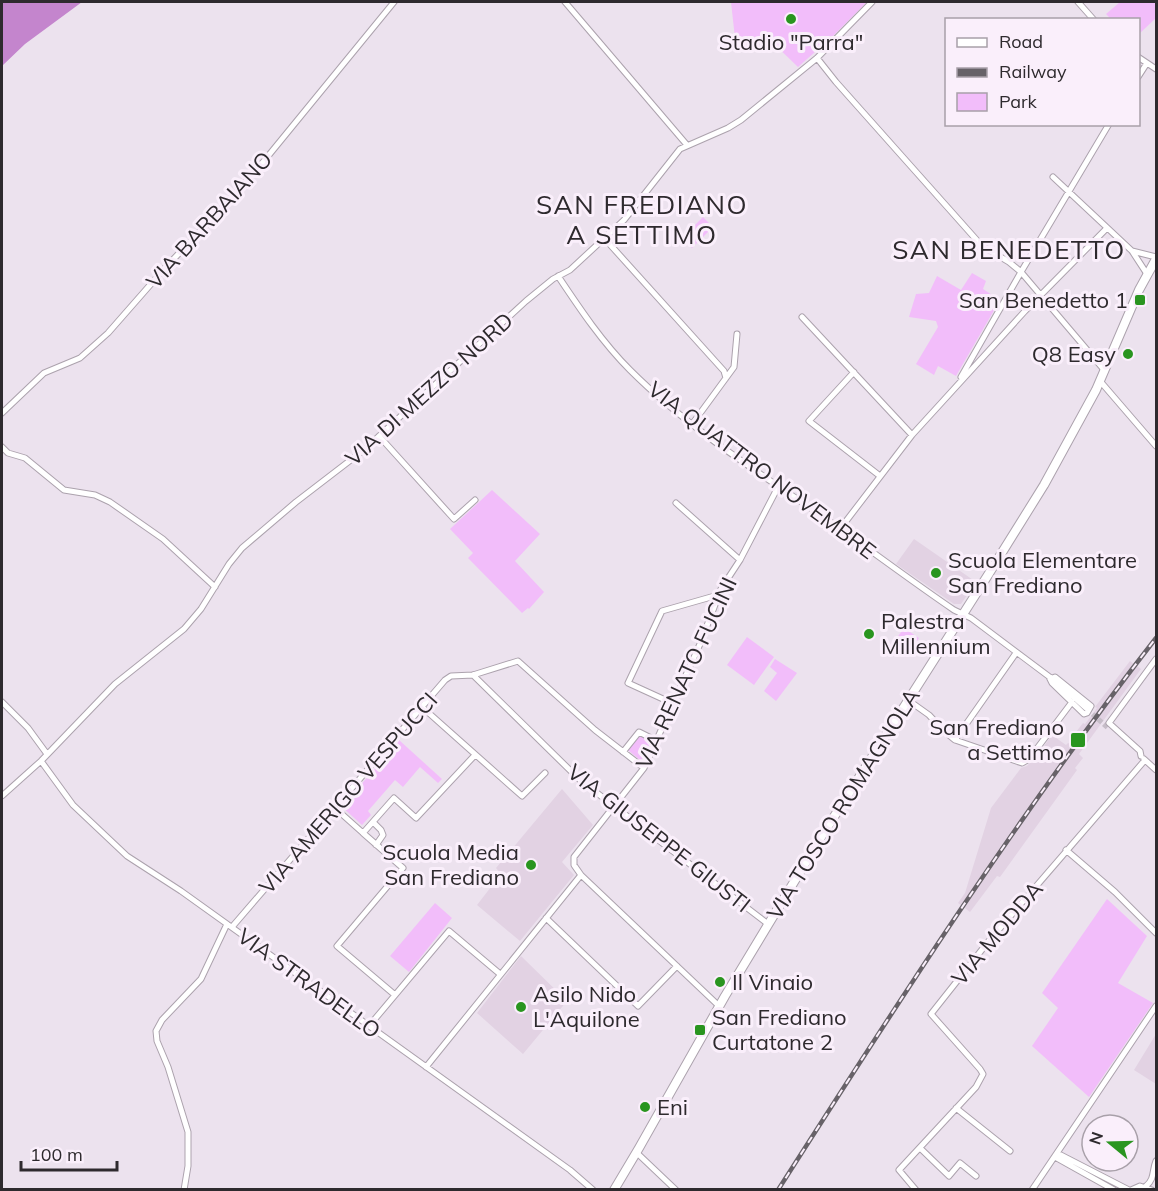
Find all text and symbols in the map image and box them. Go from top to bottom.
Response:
marker: Stadio "Parra" [784,12,798,26]
legend [945,18,1140,126]
place label: Stadio "Parra" [719,28,863,56]
text: Road [999,30,1043,53]
text: Railway [999,60,1067,83]
text: Park [999,90,1038,113]
street label: VIA BARBAIANO [140,145,278,295]
district label: SAN FREDIANO A SETTIMO [536,188,748,251]
district label: SAN BENEDETTO [892,233,1126,266]
place label: San Benedetto 1 [959,286,1128,314]
marker: San Benedetto 1 [1133,293,1147,307]
street label: VIA DI MEZZO NORD [339,306,519,472]
place label: Q8 Easy [1032,340,1116,368]
marker: Q8 Easy [1121,347,1135,361]
street label: VIA QUATTRO NOVEMBRE [642,375,882,565]
place label: Scuola Elementare San Frediano [948,546,1137,599]
marker: Scuola Elementare San Frediano [929,566,943,580]
street label: VIA RENATO FUCINI [629,573,743,773]
place label: Palestra Millennium [881,607,991,660]
marker: Palestra Millennium [862,627,876,641]
street label: VIA TOSCO ROMAGNOLA [760,683,926,925]
street label: VIA AMERIGO VESPUCCI [253,686,443,900]
place label: San Frediano a Settimo [929,713,1064,766]
marker: San Frediano a Settimo [1069,731,1087,749]
street label: VIA GIUSEPPE GIUSTI [562,758,756,918]
place label: Scuola Media San Frediano [382,838,519,891]
marker: Scuola Media San Frediano [524,858,538,872]
street label: VIA MODDA [945,875,1049,991]
street label: VIA STRADELLO [232,922,386,1044]
place label: Il Vinaio [732,968,813,996]
marker: Il Vinaio [713,975,727,989]
place label: Asilo Nido L'Aquilone [533,980,640,1033]
marker: Asilo Nido L'Aquilone [514,1000,528,1014]
place label: San Frediano Curtatone 2 [712,1003,847,1056]
marker: San Frediano Curtatone 2 [693,1023,707,1037]
place label: Eni [657,1093,688,1121]
marker: Eni [638,1100,652,1114]
north arrow [1080,1113,1140,1173]
text: N [1084,1129,1107,1147]
scale bar [21,1134,117,1172]
text: 100 m [30,1143,83,1166]

